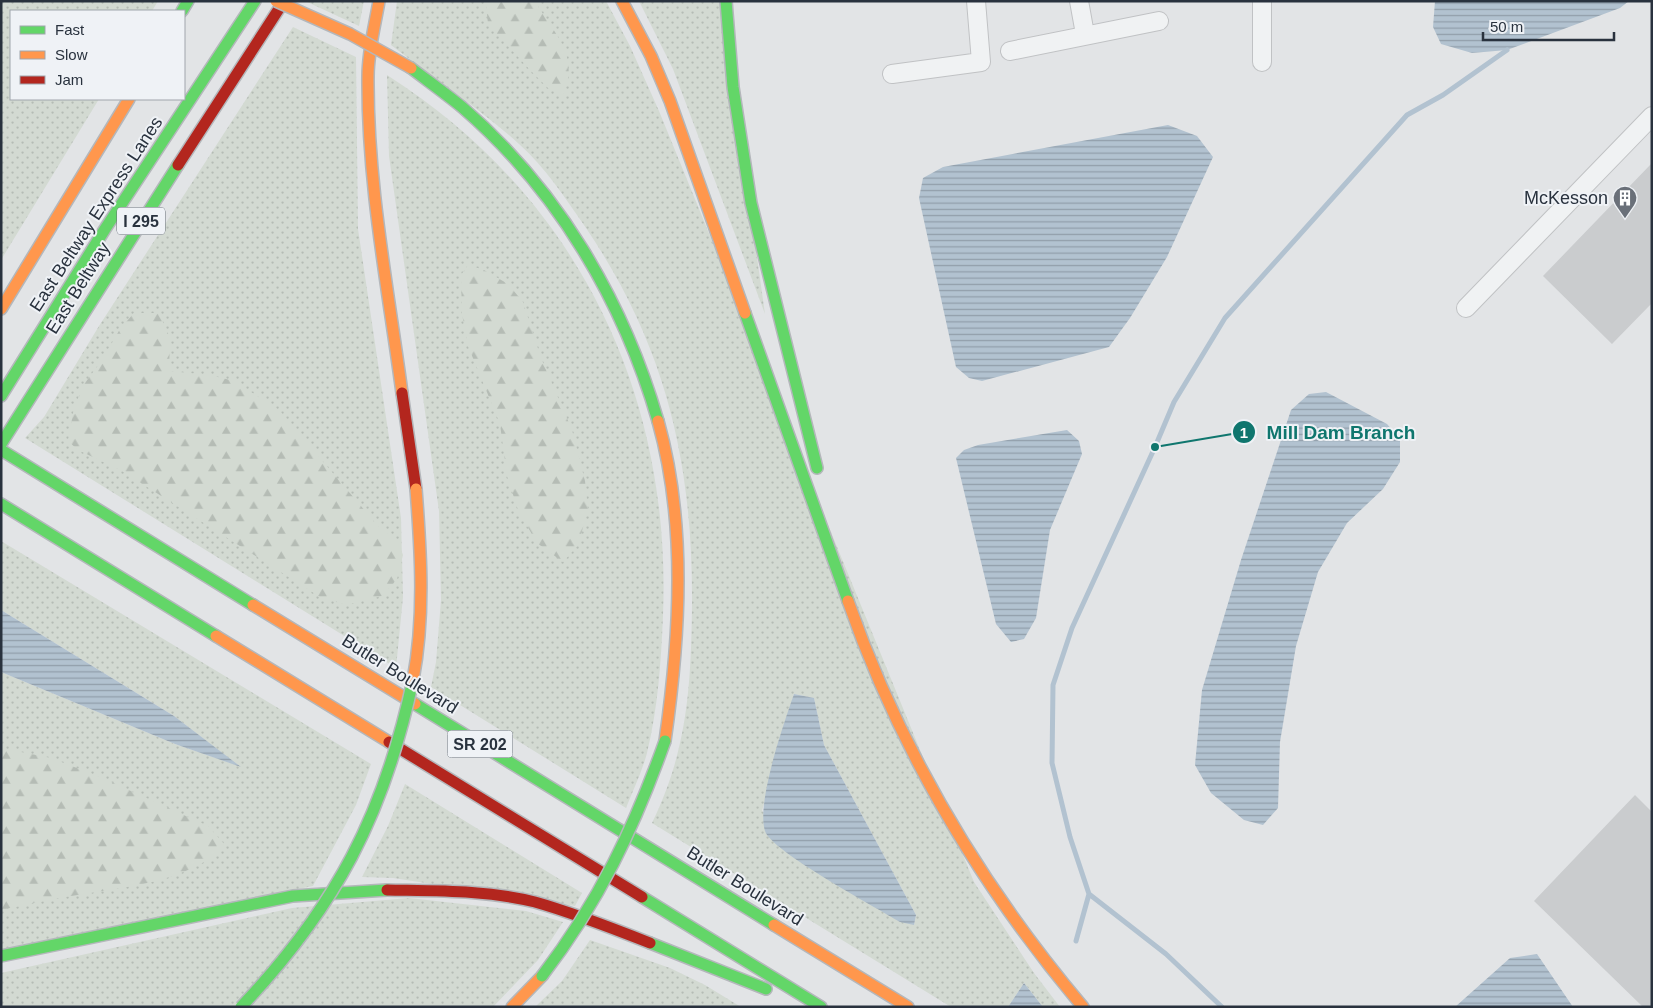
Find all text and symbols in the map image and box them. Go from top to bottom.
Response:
legend [10,10,185,100]
scale bar [1483,10,1614,42]
text: 50 m [1490,18,1523,35]
text: Fast [55,21,85,38]
text: Slow [55,46,88,63]
text: Jam [55,71,83,88]
street label: East Beltway Express Lanes [25,112,167,316]
building icon: McKesson [1612,185,1638,219]
place label: McKesson [1524,188,1608,208]
road number: I 295 [117,208,165,235]
street label: East Beltway [41,238,115,338]
callout: Mill Dam Branch [1232,415,1426,449]
text: Mill Dam Branch [1267,422,1415,443]
text: 1 [1240,424,1248,441]
street label: Butler Boulevard [338,630,462,718]
road number: SR 202 [448,731,512,758]
street label: Butler Boulevard [683,842,807,930]

